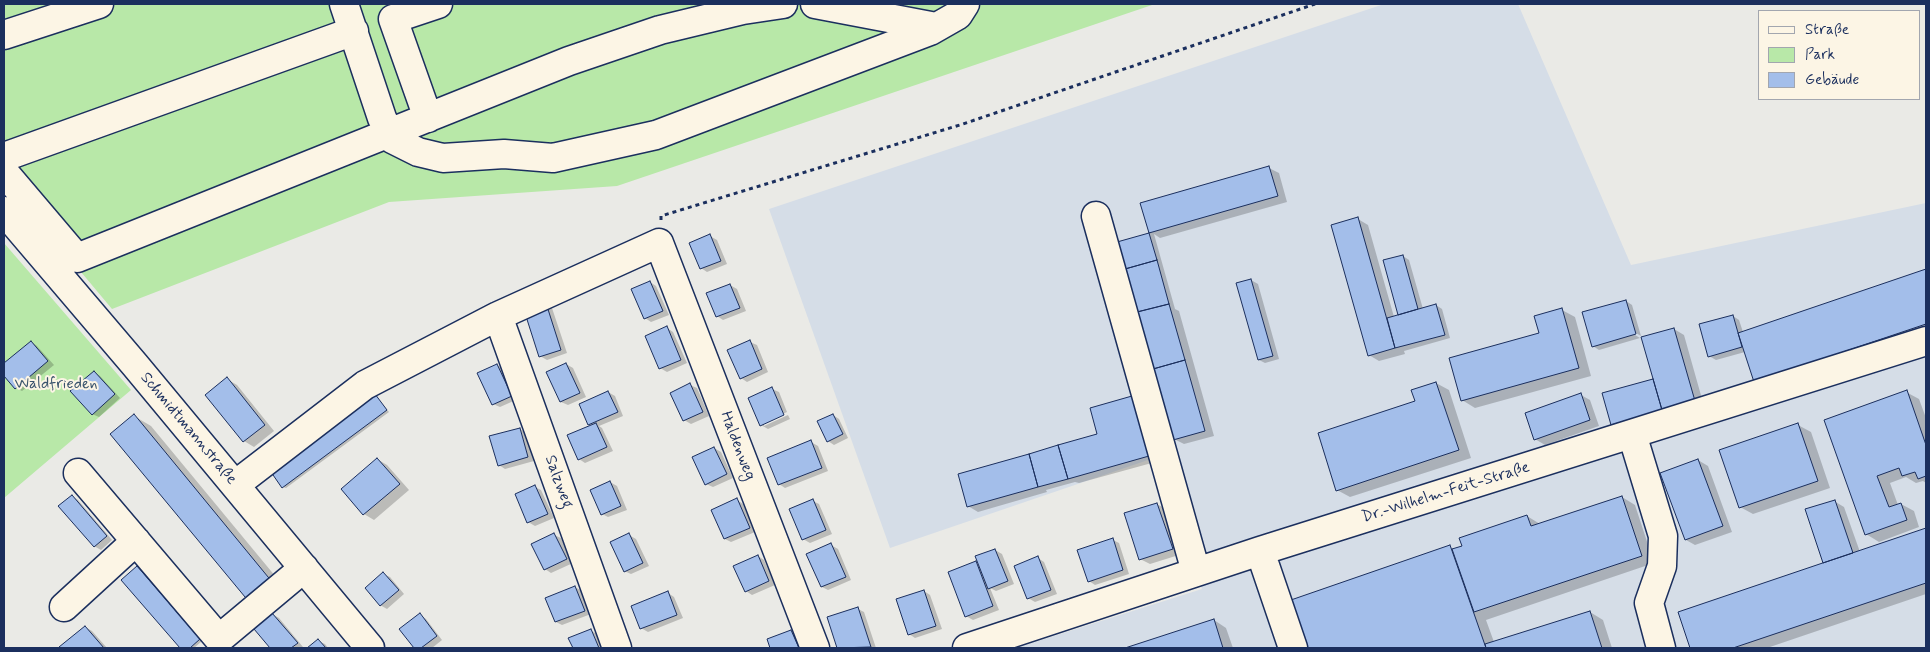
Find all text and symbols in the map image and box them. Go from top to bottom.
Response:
legend [1758,10,1920,100]
text: Straße [1805,20,1849,40]
text: Park [1805,45,1835,65]
text: Gebäude [1805,70,1859,90]
street label: Schmidtmannstraße [135,369,241,489]
park label: Waldfrieden [14,375,98,395]
street label: Haldenweg [715,409,759,483]
street label: Salzweg [540,453,576,511]
street label: Dr.-Wilhelm-Feit-Straße [1360,458,1532,528]

